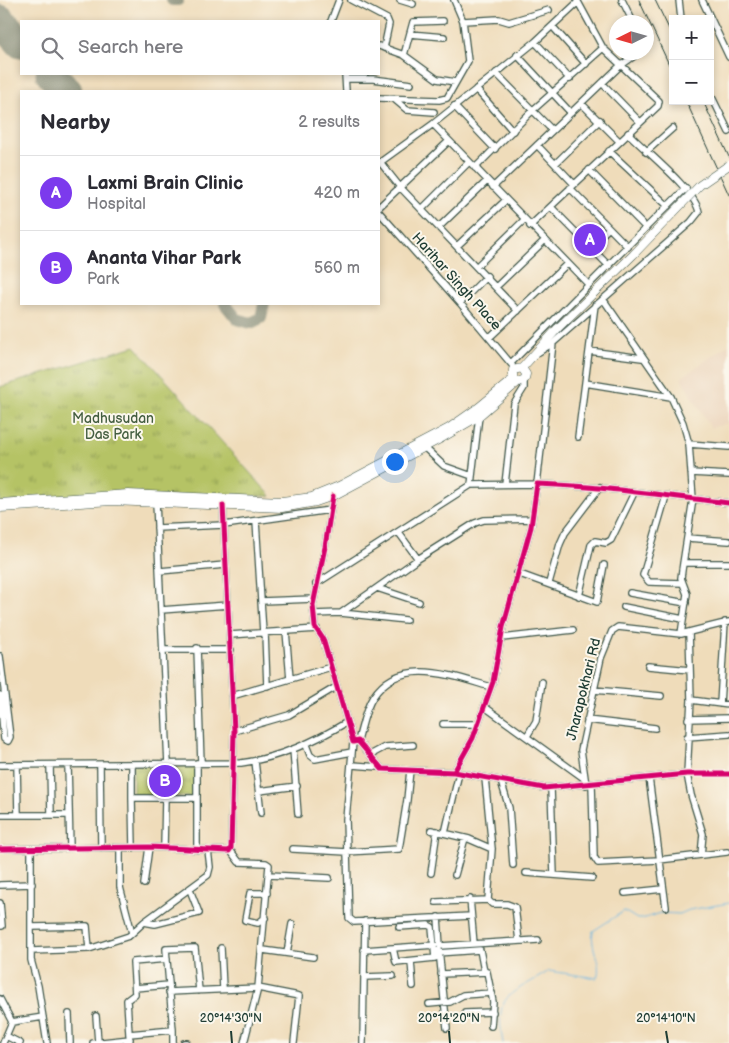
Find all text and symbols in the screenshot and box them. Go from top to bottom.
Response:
north arrow [609,15,654,60]
map controls [669,15,714,105]
button: + [669,15,714,60]
search box [20,20,380,75]
icon: search [38,34,66,62]
text: Search here [78,36,183,59]
button: − [669,60,714,105]
text: Nearby [40,110,110,135]
text: 2 results [298,113,360,132]
text: Laxmi Brain Clinic [87,172,243,195]
text: A [51,184,61,203]
text: 420 m [314,184,360,203]
text: Hospital [87,195,146,214]
pin: A [574,221,606,259]
street label: Harihar Singh Place [408,229,505,334]
text: Ananta Vihar Park [87,247,241,270]
text: B [50,259,62,278]
text: 560 m [314,259,360,278]
text: Park [87,270,119,289]
park label: Madhusudan Das Park [72,410,154,443]
your location [382,449,408,475]
street label: Jharapokhari Rd [563,636,604,742]
pin: B [149,762,181,800]
text: 20°14'30"N [200,1011,262,1026]
text: 20°14'20"N [418,1011,480,1026]
text: 20°14'10"N [636,1011,696,1026]

